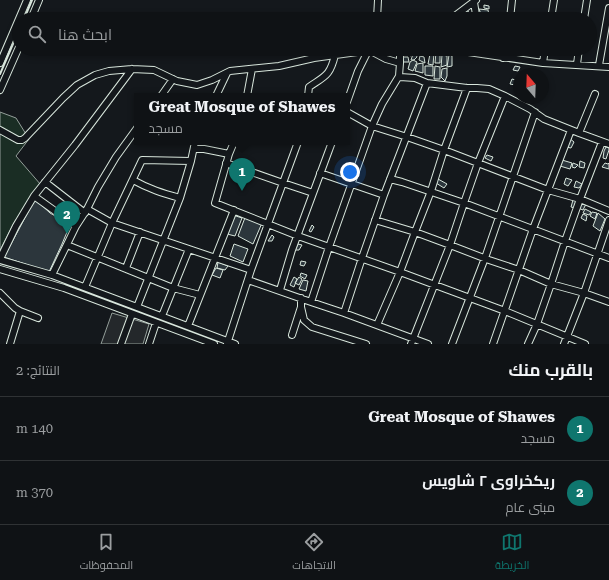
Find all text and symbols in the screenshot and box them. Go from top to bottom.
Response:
search box [12,12,597,56]
icon: search [26,23,48,45]
text: ابحث هنا [58,26,112,44]
north arrow [513,68,549,104]
popup [134,93,350,145]
text: Great Mosque of Shawes [149,98,335,116]
text: مسجد [149,121,183,136]
pin: 1 [229,158,255,191]
your location [340,162,360,182]
pin: 2 [54,201,80,234]
text: بالقرب منك [509,360,593,380]
text: النتائج: 2 [16,363,60,378]
text: Great Mosque of Shawes [368,408,555,426]
text: 140 m [16,421,53,436]
text: 1 [576,421,584,436]
text: مسجد [521,431,555,446]
text: ريكخراوى ۲ شاويس [422,472,555,490]
text: 370 m [16,485,53,500]
text: 2 [576,485,584,500]
text: مبنى عام [505,500,555,515]
tab: المحفوظات [80,531,133,575]
tab: الاتجاهات [292,531,336,575]
tab: الخريطة [495,531,529,575]

